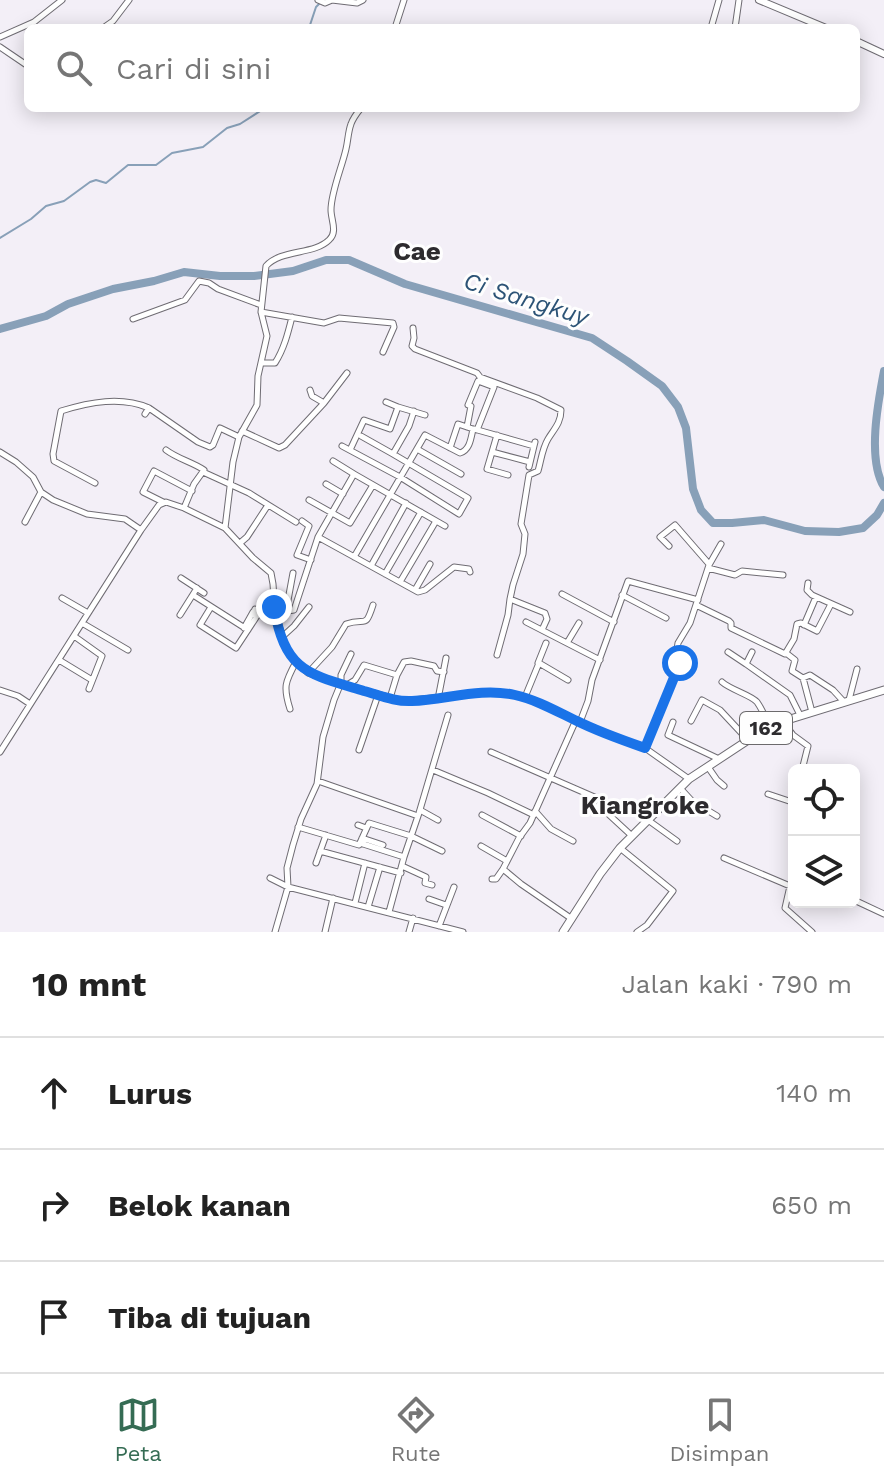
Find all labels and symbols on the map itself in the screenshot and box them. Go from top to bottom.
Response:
district label: Cae [393,236,441,266]
water label: Ci Sangkuy [460,267,594,332]
route end [256,589,292,625]
route start [662,645,698,681]
road number: 162 [740,712,792,744]
district label: Kiangroke [581,790,709,820]

